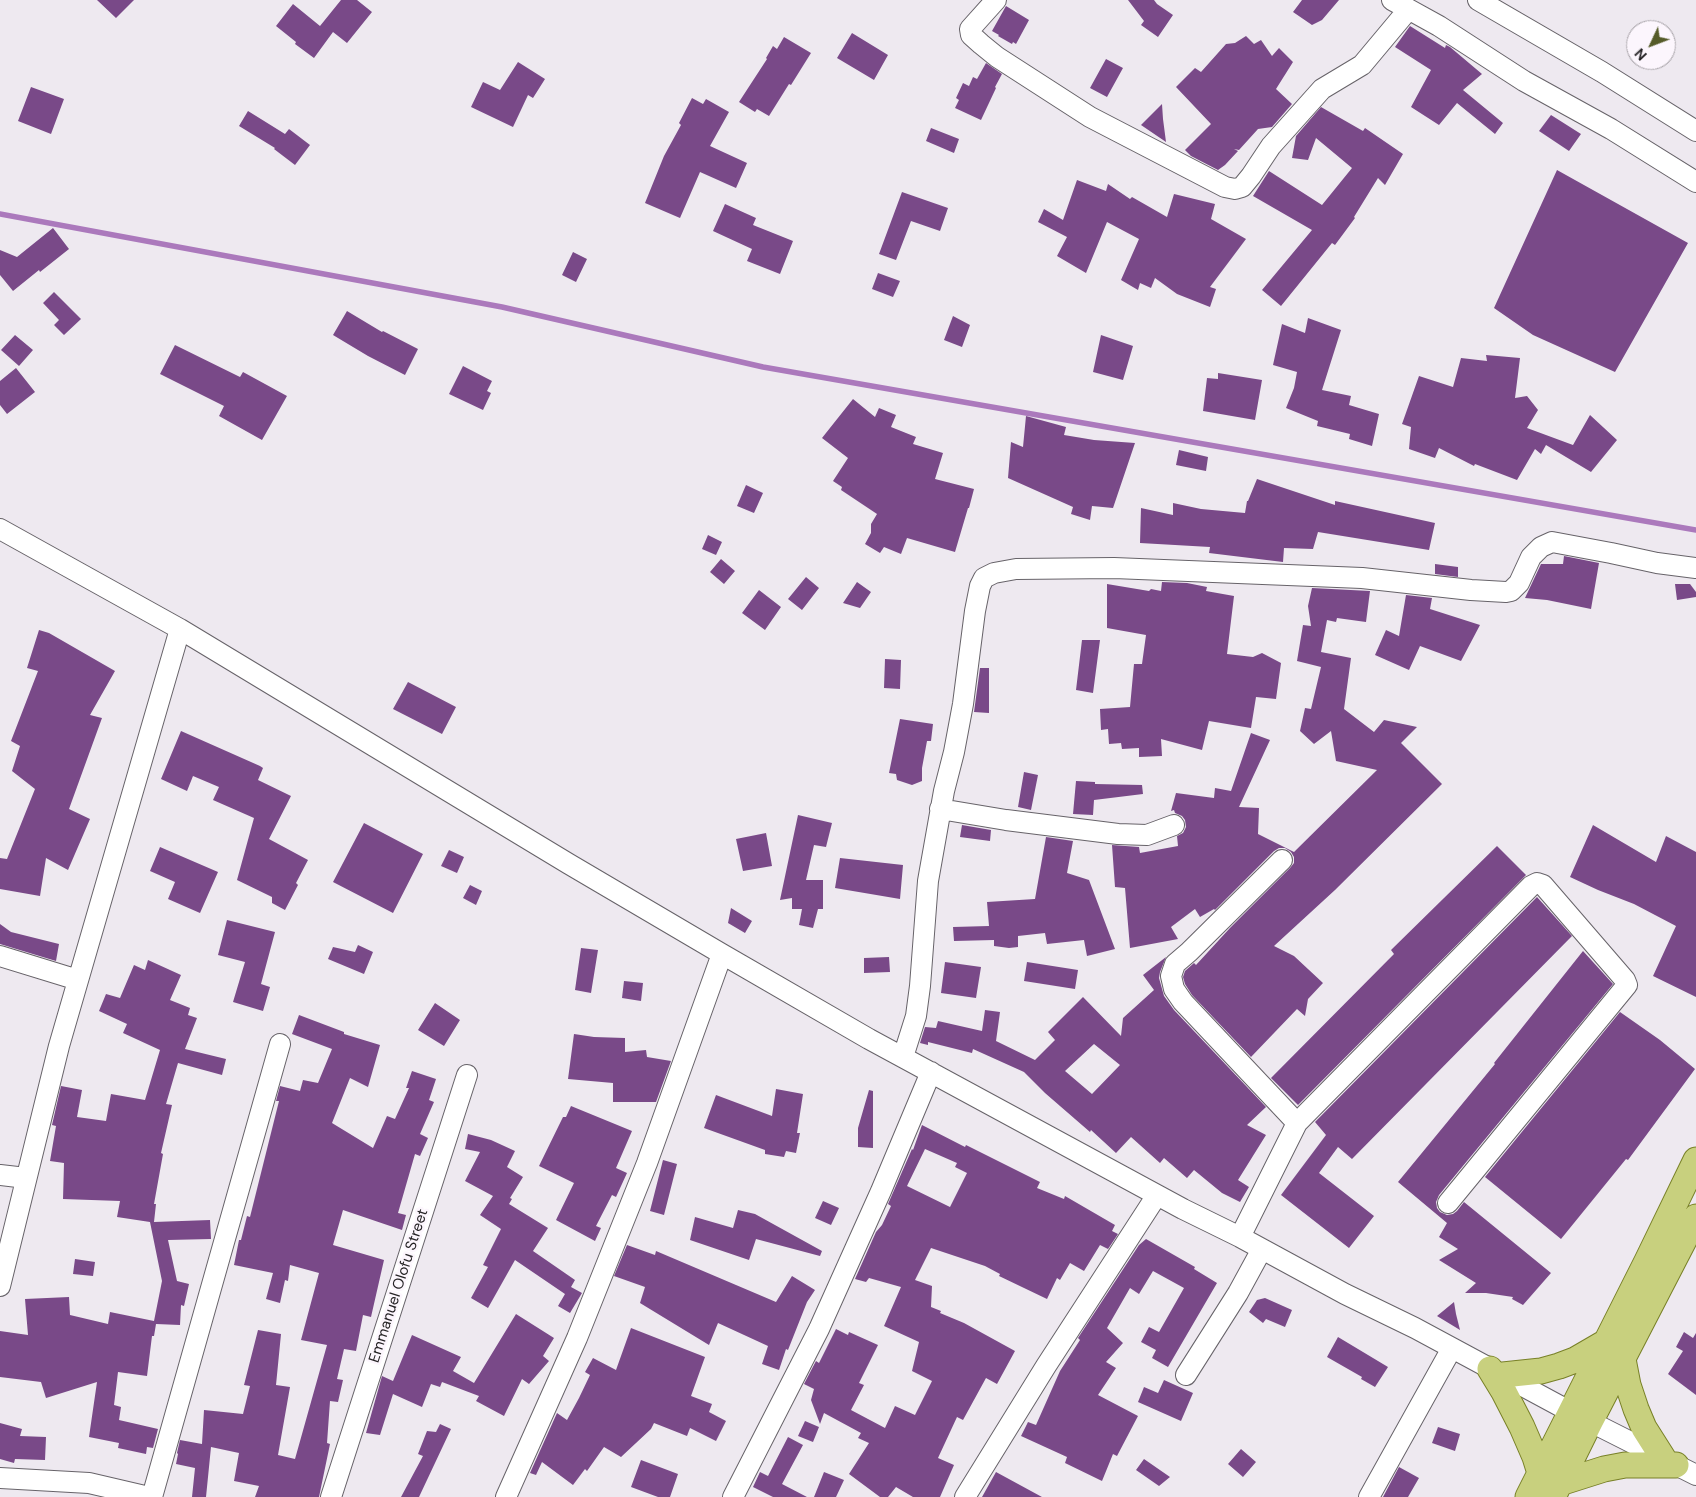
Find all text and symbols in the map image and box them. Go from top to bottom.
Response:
north arrow [1626,20,1676,70]
text: N [1631,45,1651,64]
street label: Emmanuel Olofu Street [366,1207,432,1365]

